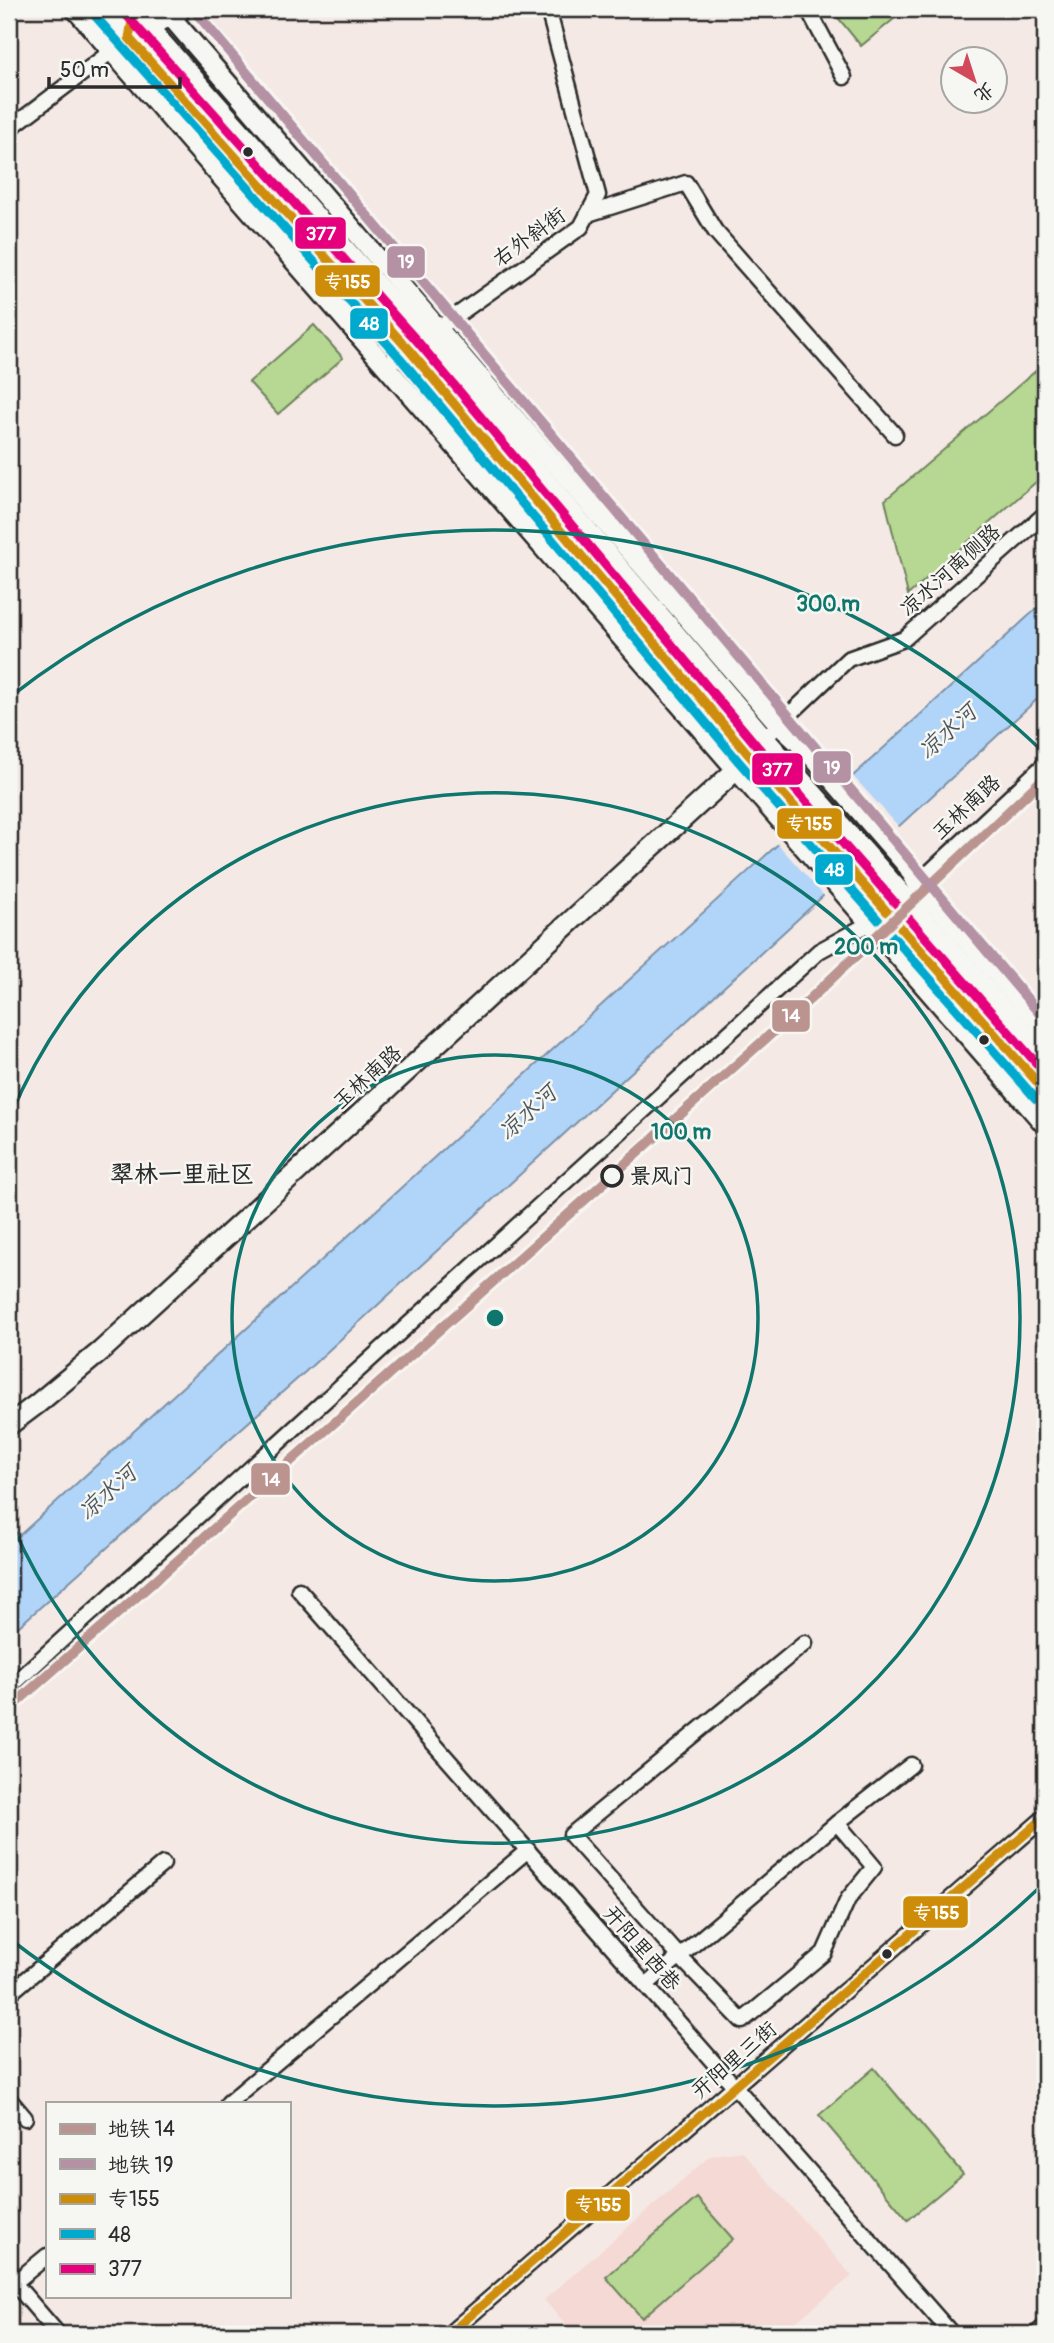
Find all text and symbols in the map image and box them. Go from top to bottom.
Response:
scale bar [49,46,180,90]
north arrow [939,46,1009,116]
text: 50 m [60,57,109,84]
text: 北 [969,77,999,108]
unlabelled marker [241,145,255,159]
street label: 右外斜街 [487,202,571,273]
line badge: 377 [294,216,347,250]
text: 377 [306,222,337,246]
line badge: 19 [386,245,426,279]
text: 19 [397,250,415,274]
line badge: 专155 [314,264,381,298]
text: 专155 [323,270,371,294]
line badge: 48 [349,307,389,340]
text: 48 [359,312,380,336]
street label: 凉水河南侧路 [894,518,1006,623]
text: 300 m [796,591,860,618]
water label: 凉水河 [912,695,986,765]
line badge: 19 [812,750,852,784]
line badge: 377 [751,752,804,786]
text: 19 [823,756,841,780]
text: 377 [762,758,793,782]
street label: 玉林南路 [926,769,1006,846]
line badge: 专155 [776,807,843,840]
text: 专155 [785,812,833,836]
line badge: 48 [814,853,854,886]
text: 48 [824,858,845,882]
text: 200 m [834,934,898,961]
line badge: 14 [771,999,811,1033]
text: 14 [782,1004,800,1028]
unlabelled marker [977,1033,991,1047]
street label: 玉林南路 [327,1039,408,1116]
water label: 凉水河 [492,1076,566,1146]
text: 100 m [651,1119,711,1146]
district label: 翠林一里社区 [110,1160,254,1189]
place label: 景风门 [630,1163,693,1190]
marker: 景风门 [601,1165,623,1187]
centre of rings [483,1306,507,1330]
water label: 凉水河 [72,1456,146,1526]
line badge: 14 [250,1462,291,1496]
text: 14 [262,1468,280,1492]
line badge: 专155 [902,1895,969,1929]
street label: 开阳里西巷 [597,1900,686,1997]
text: 专155 [912,1901,960,1925]
unlabelled marker [880,1947,894,1961]
street label: 开阳里三街 [686,2016,783,2105]
legend [46,2102,290,2298]
text: 地铁 14 [108,2116,175,2143]
text: 地铁 19 [108,2152,174,2179]
text: 专155 [108,2186,160,2213]
line badge: 专155 [565,2188,631,2222]
text: 专155 [574,2193,622,2217]
text: 48 [108,2222,131,2249]
text: 377 [108,2256,142,2283]

